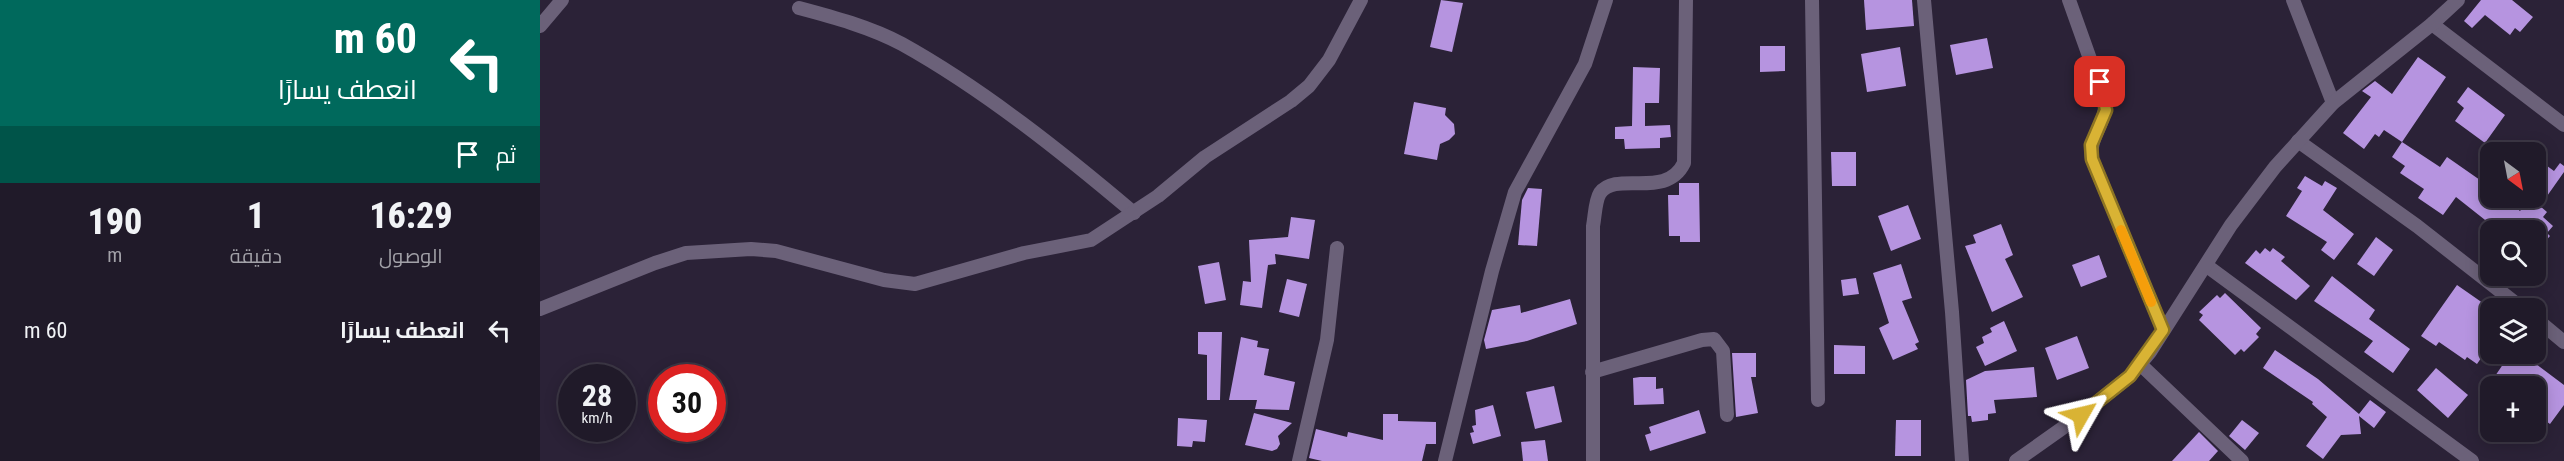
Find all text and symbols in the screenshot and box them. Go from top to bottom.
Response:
text: 60 m [334,14,417,63]
icon: left [438,24,516,102]
pin [2074,56,2125,107]
icon: arrive [2083,65,2116,98]
text: انعطف يسارًا [278,74,417,106]
icon: arrive [451,138,484,171]
north arrow [2480,142,2546,208]
map controls [2480,142,2546,442]
text: ثم [496,143,516,168]
text: 1 [247,195,265,237]
text: 16:29 [369,195,453,237]
text: 190 [87,201,142,243]
button: search [2480,220,2546,286]
text: m [107,243,122,267]
text: دقيقة [230,244,282,268]
text: الوصول [379,244,443,268]
button: layers [2480,298,2546,364]
icon: left [483,314,516,347]
text: 60 m [24,318,67,343]
text: انعطف يسارًا [340,318,465,343]
speed limit sign: 30 [648,364,726,442]
button: + [2480,376,2546,442]
text: 28 [582,378,612,413]
position arrow [2049,383,2113,447]
text: km/h [582,409,612,427]

